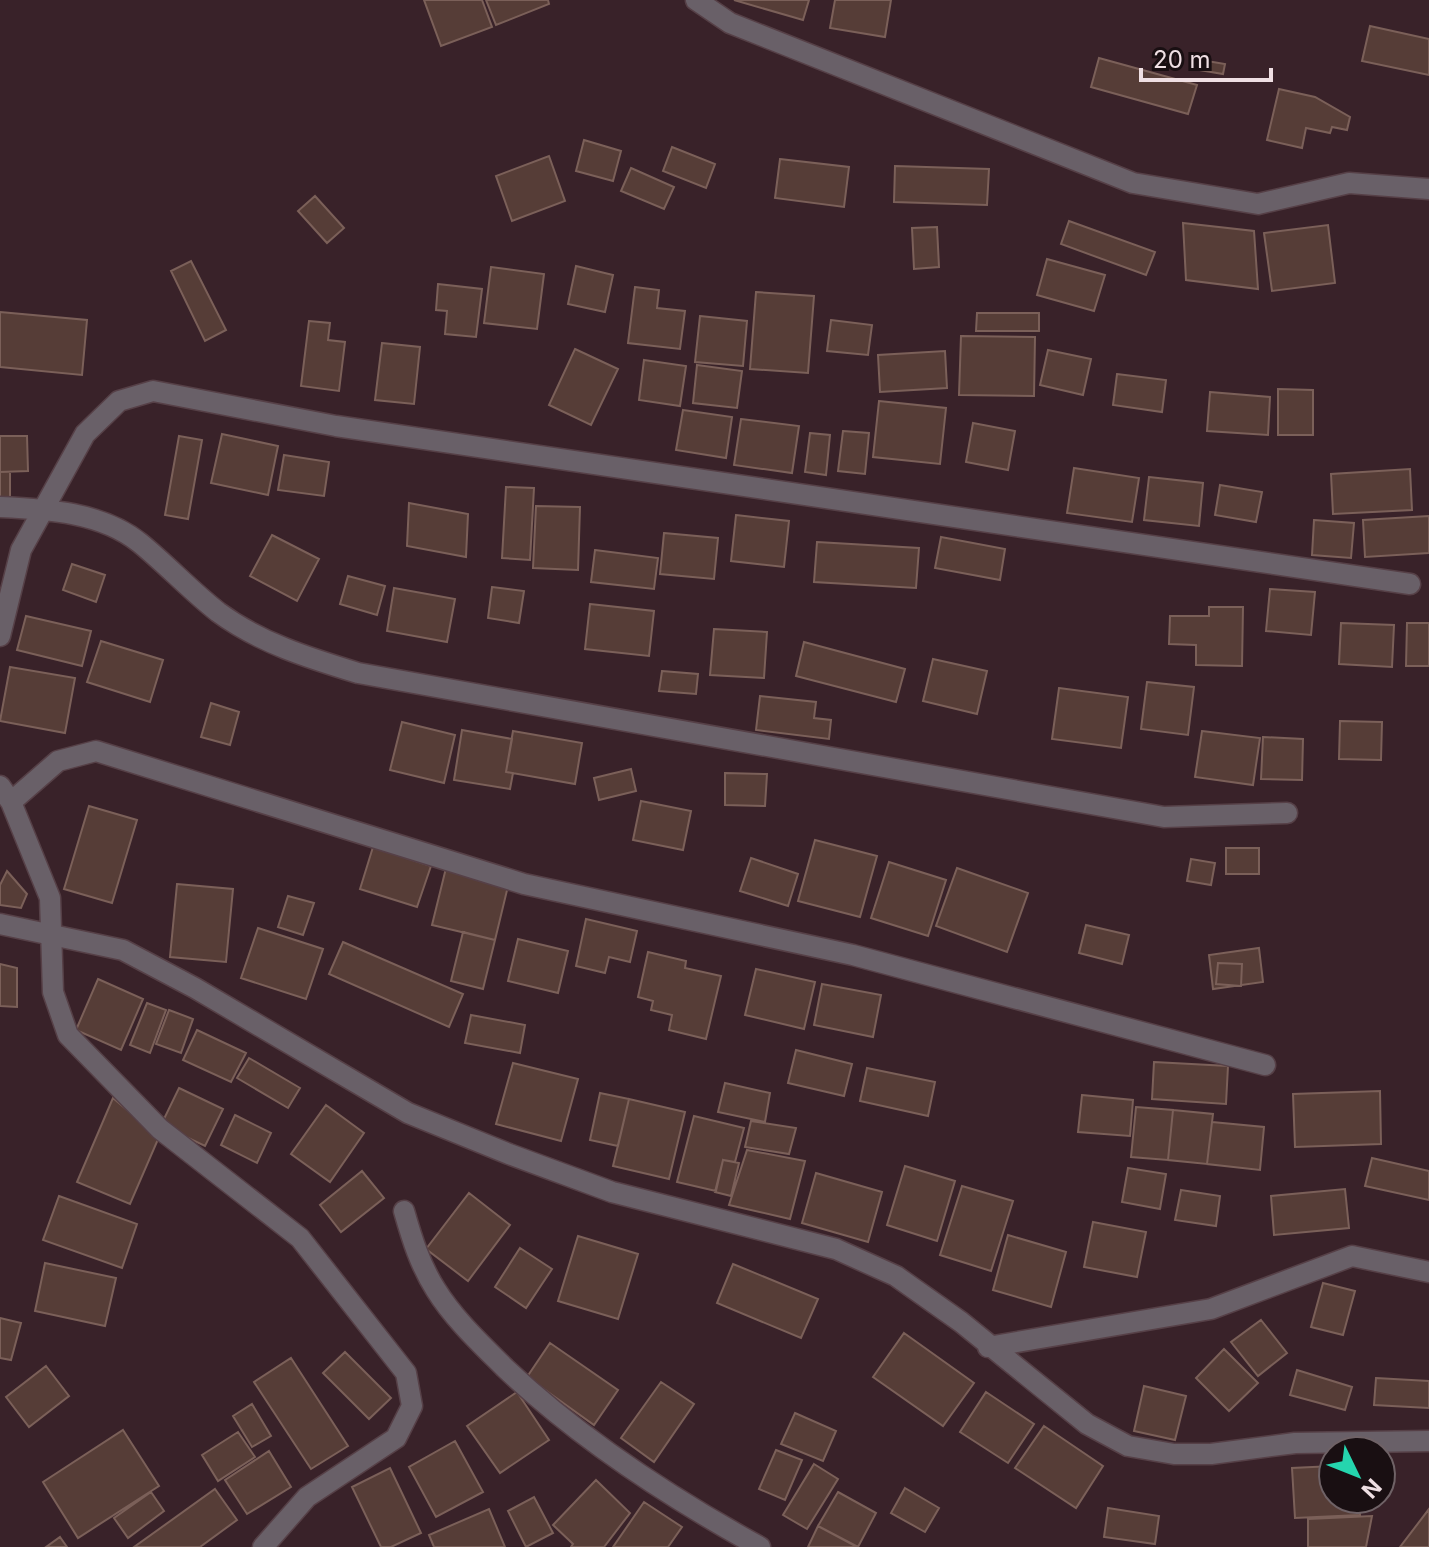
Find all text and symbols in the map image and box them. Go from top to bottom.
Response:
scale bar [1141,32,1271,82]
text: 20 m [1153,45,1211,74]
north arrow [1317,1435,1397,1515]
text: N [1356,1474,1387,1504]

